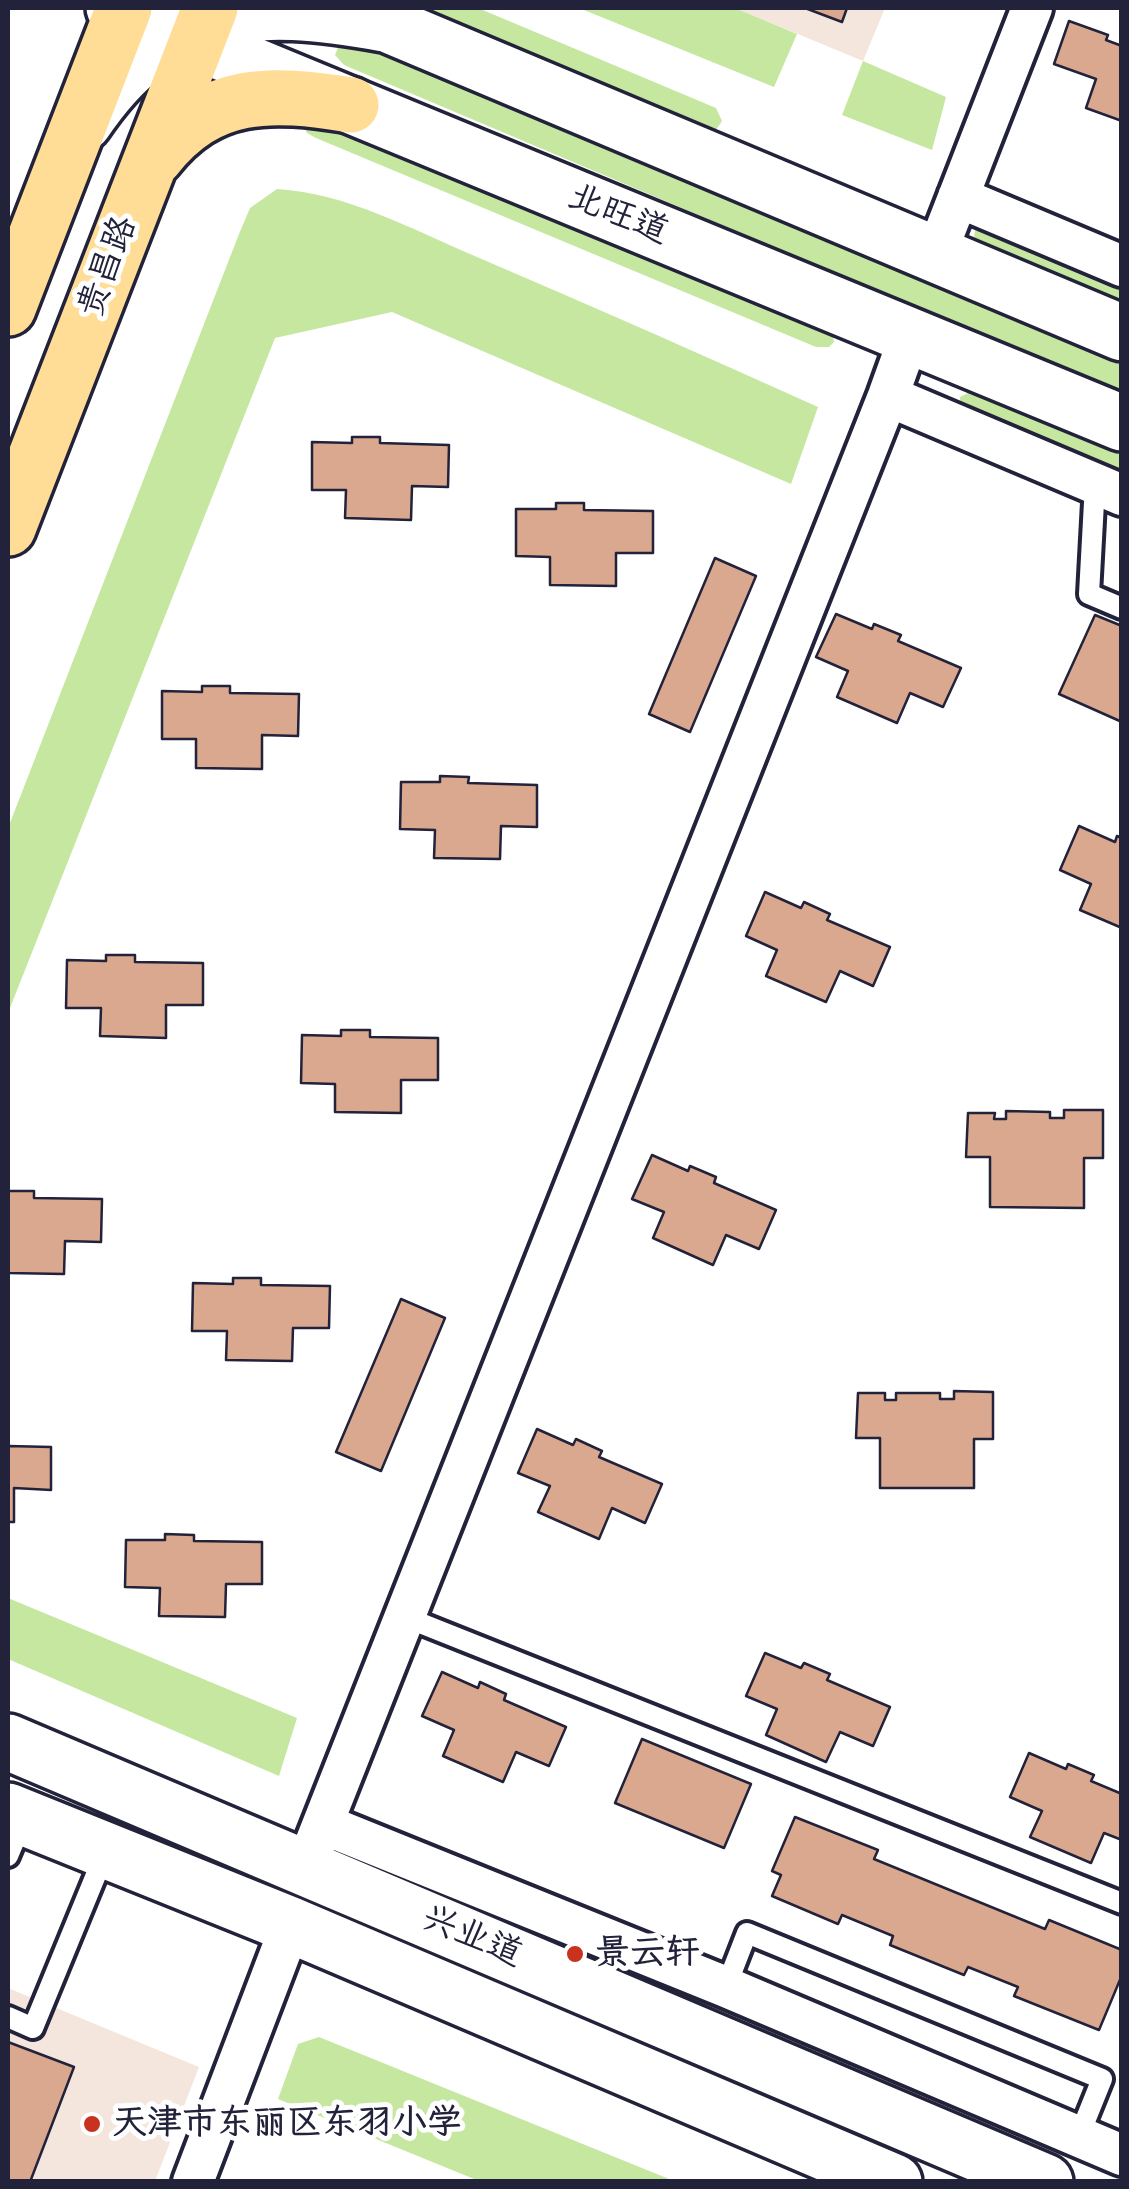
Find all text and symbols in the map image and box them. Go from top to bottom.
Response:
street label: 北旺道 [561,176,675,254]
street label: 贵昌路 [70,210,146,324]
street label: 兴业道 [415,1897,529,1977]
place label: 景云轩 [595,1933,700,1975]
marker: 景云轩 [564,1943,586,1965]
place label: 天津市东丽区东羽小学 [112,2103,462,2145]
marker: 天津市东丽区东羽小学 [81,2113,103,2135]

